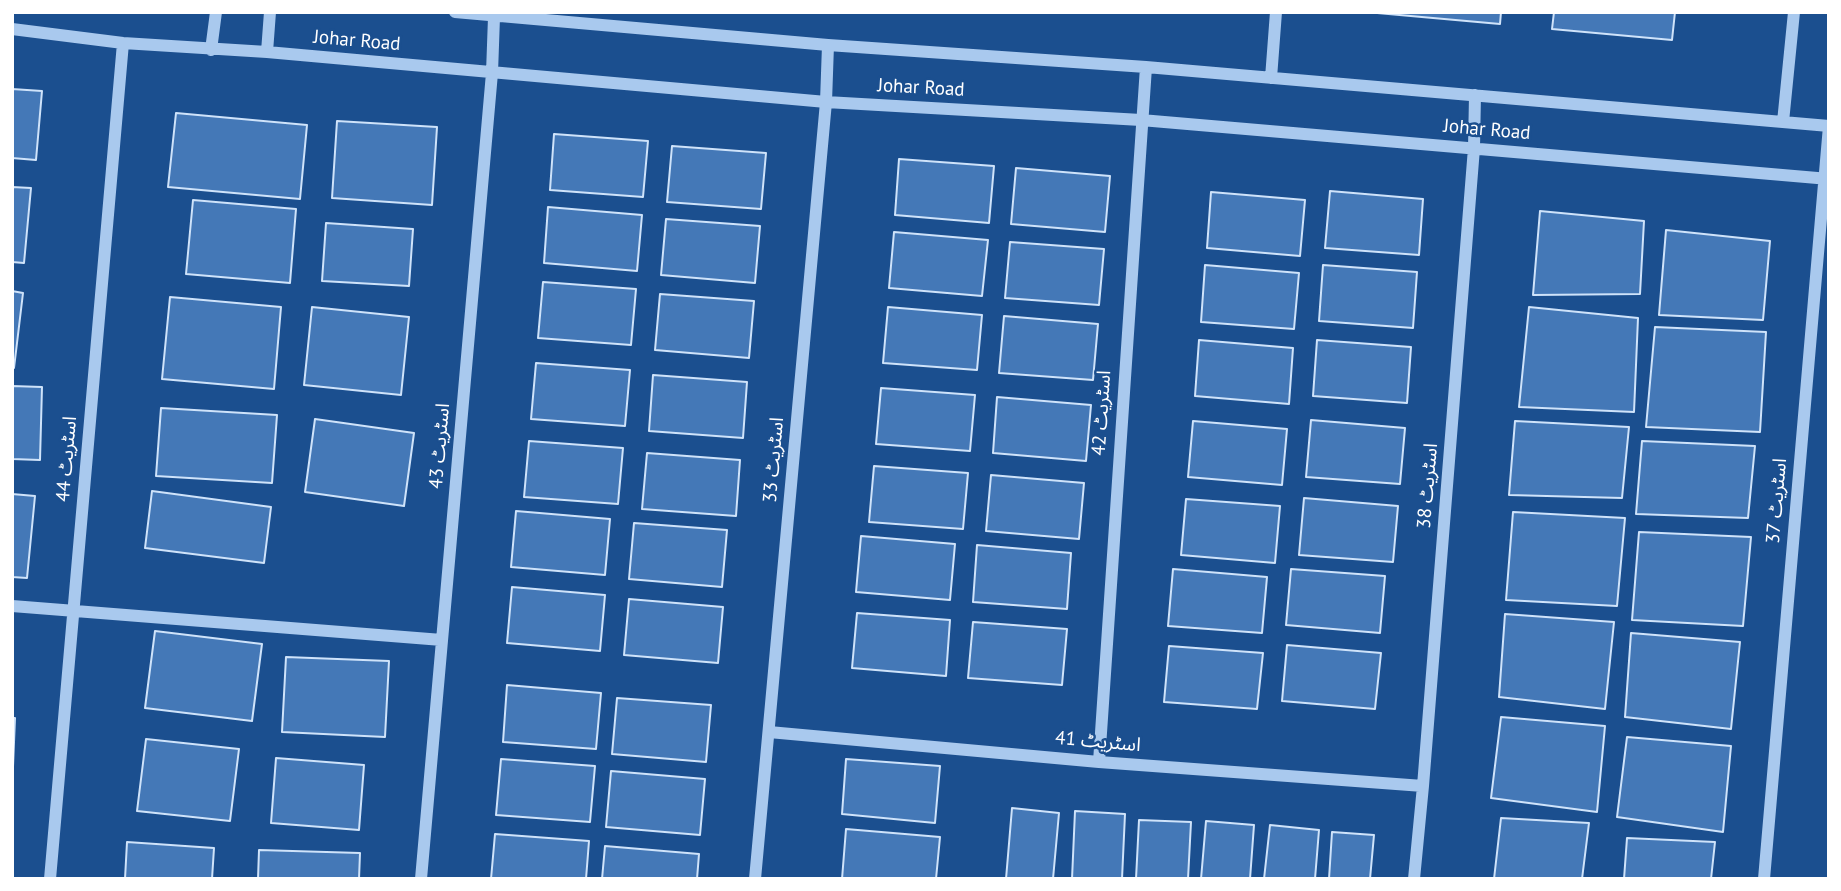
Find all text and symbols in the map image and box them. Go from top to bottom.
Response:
street label: Johar Road [313,26,401,56]
street label: Johar Road [877,74,965,102]
street label: Johar Road [1443,115,1531,145]
street label: اسٹریٹ 42 [1088,369,1116,457]
street label: اسٹریٹ 43 [425,402,455,490]
street label: اسٹریٹ 44 [52,415,82,503]
street label: اسٹریٹ 33 [759,416,789,504]
street label: اسٹریٹ 38 [1413,442,1443,530]
street label: اسٹریٹ 37 [1762,457,1792,545]
street label: اسٹریٹ 41 [1054,727,1142,757]

